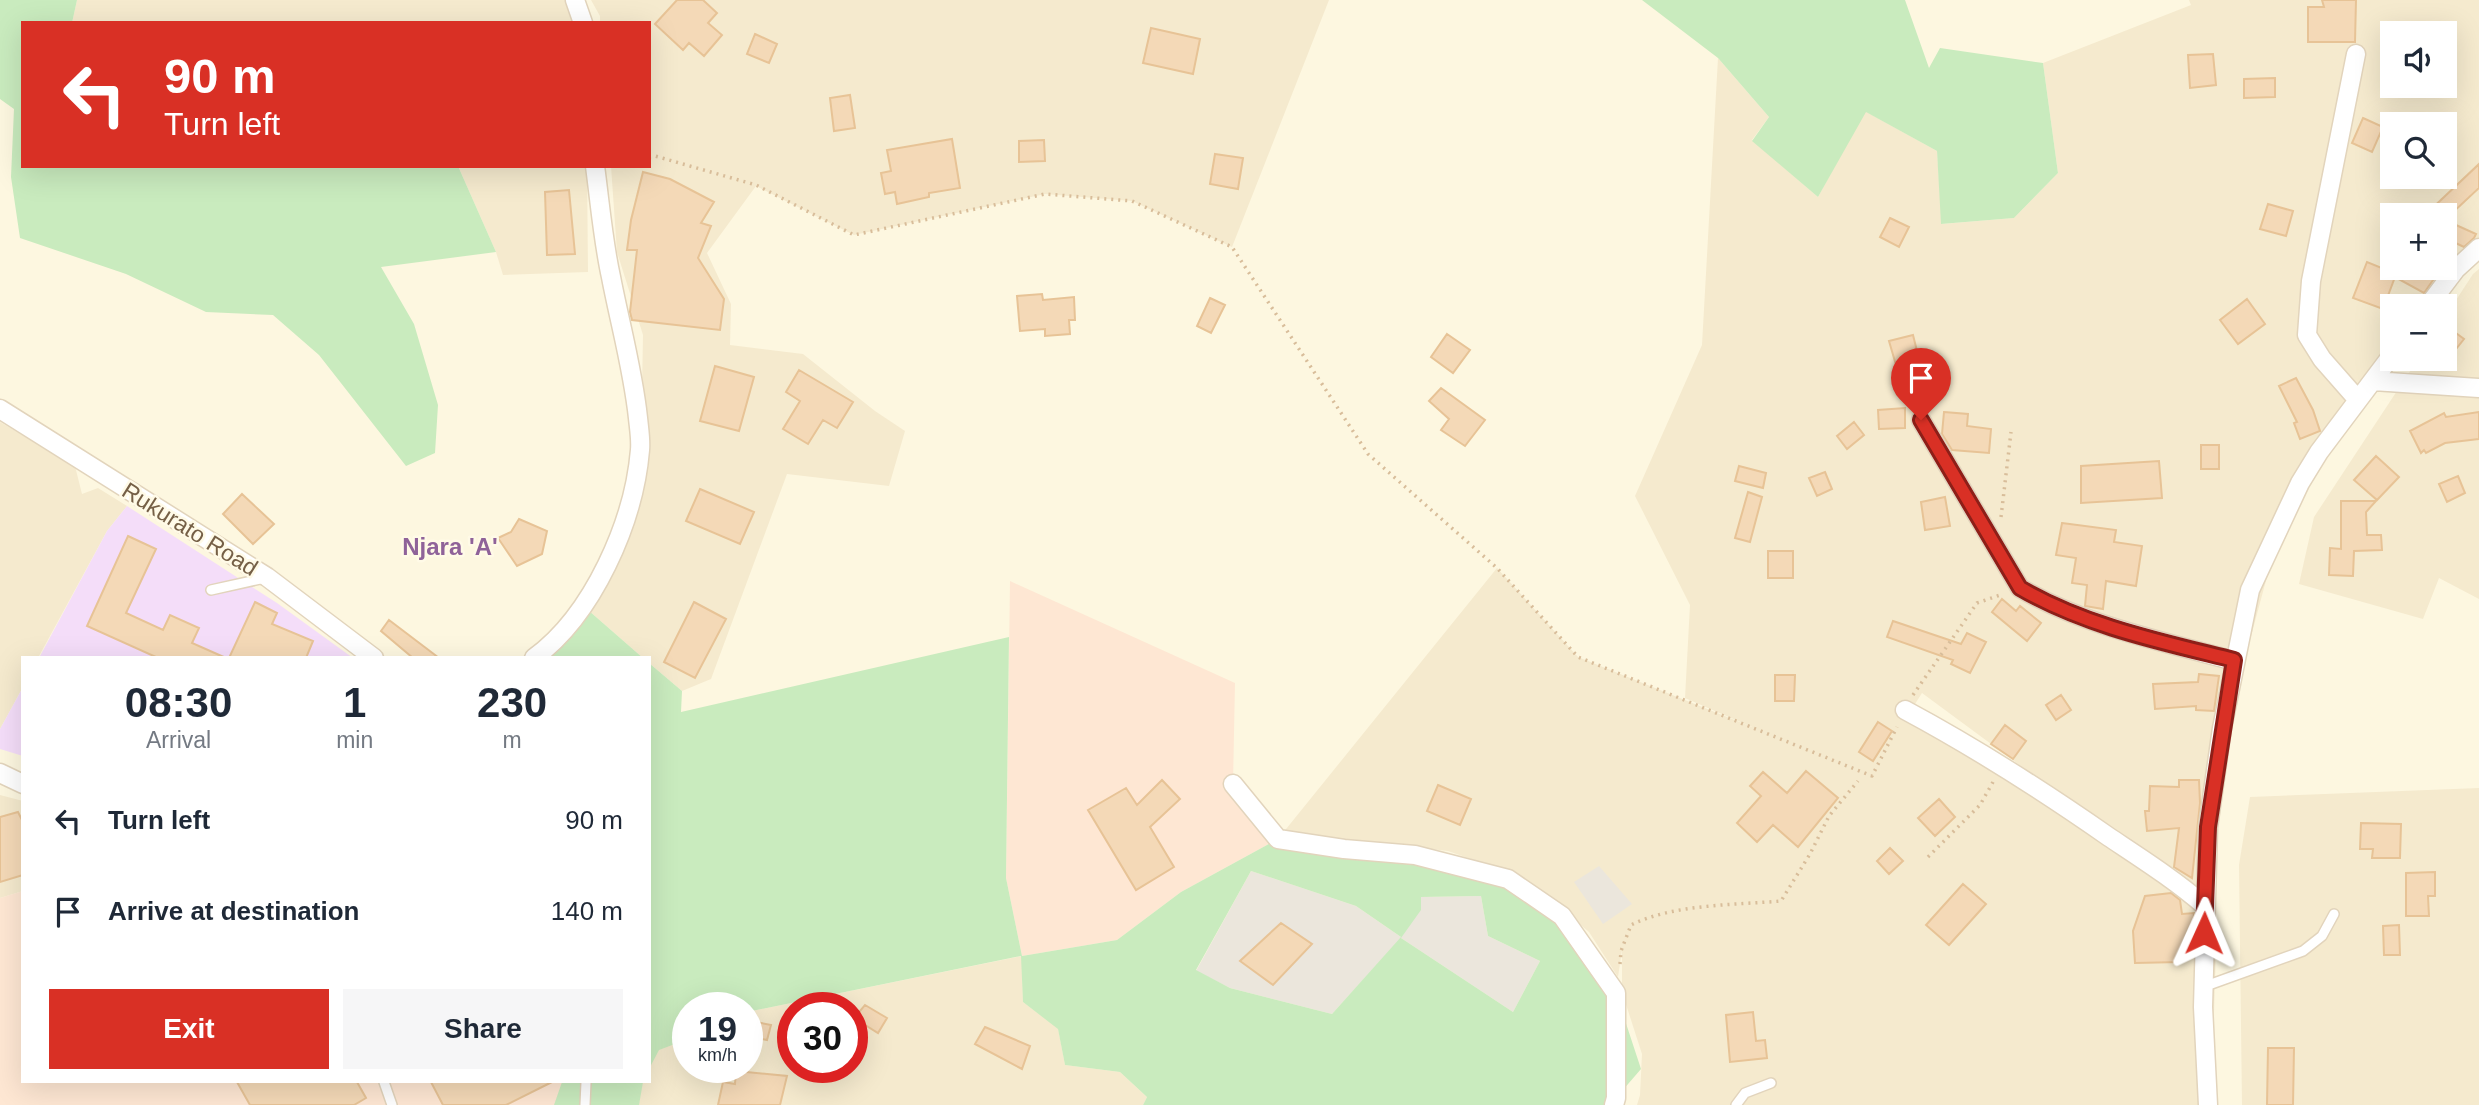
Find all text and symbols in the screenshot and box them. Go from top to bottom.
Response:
map controls [2380,21,2457,371]
button: sound [2380,21,2457,98]
icon: left [49,49,140,140]
text: 90 m [164,49,276,103]
text: Turn left [164,106,280,142]
button: search [2380,112,2457,189]
button: + [2380,203,2457,280]
button: − [2380,294,2457,371]
pin [1891,348,1951,420]
icon: arrive [1902,359,1940,397]
street label: Rukurato Road [118,477,262,581]
district label: Njara 'A' [402,533,498,560]
text: 08:30 [125,679,232,726]
text: 1 [343,679,366,726]
text: 230 [477,679,547,726]
text: Arrival [146,727,211,753]
text: min [336,727,373,753]
text: m [503,727,522,753]
icon: left [49,802,87,840]
text: Turn left [108,805,210,835]
text: 90 m [565,805,623,835]
icon: arrive [49,893,87,931]
text: Arrive at destination [108,896,359,926]
text: 140 m [551,896,623,926]
position arrow [2167,896,2241,970]
button: Exit [49,989,329,1069]
button: Share [343,989,623,1069]
speed limit sign: 30 [777,992,868,1083]
text: 19 [698,1009,737,1048]
text: km/h [698,1045,737,1065]

